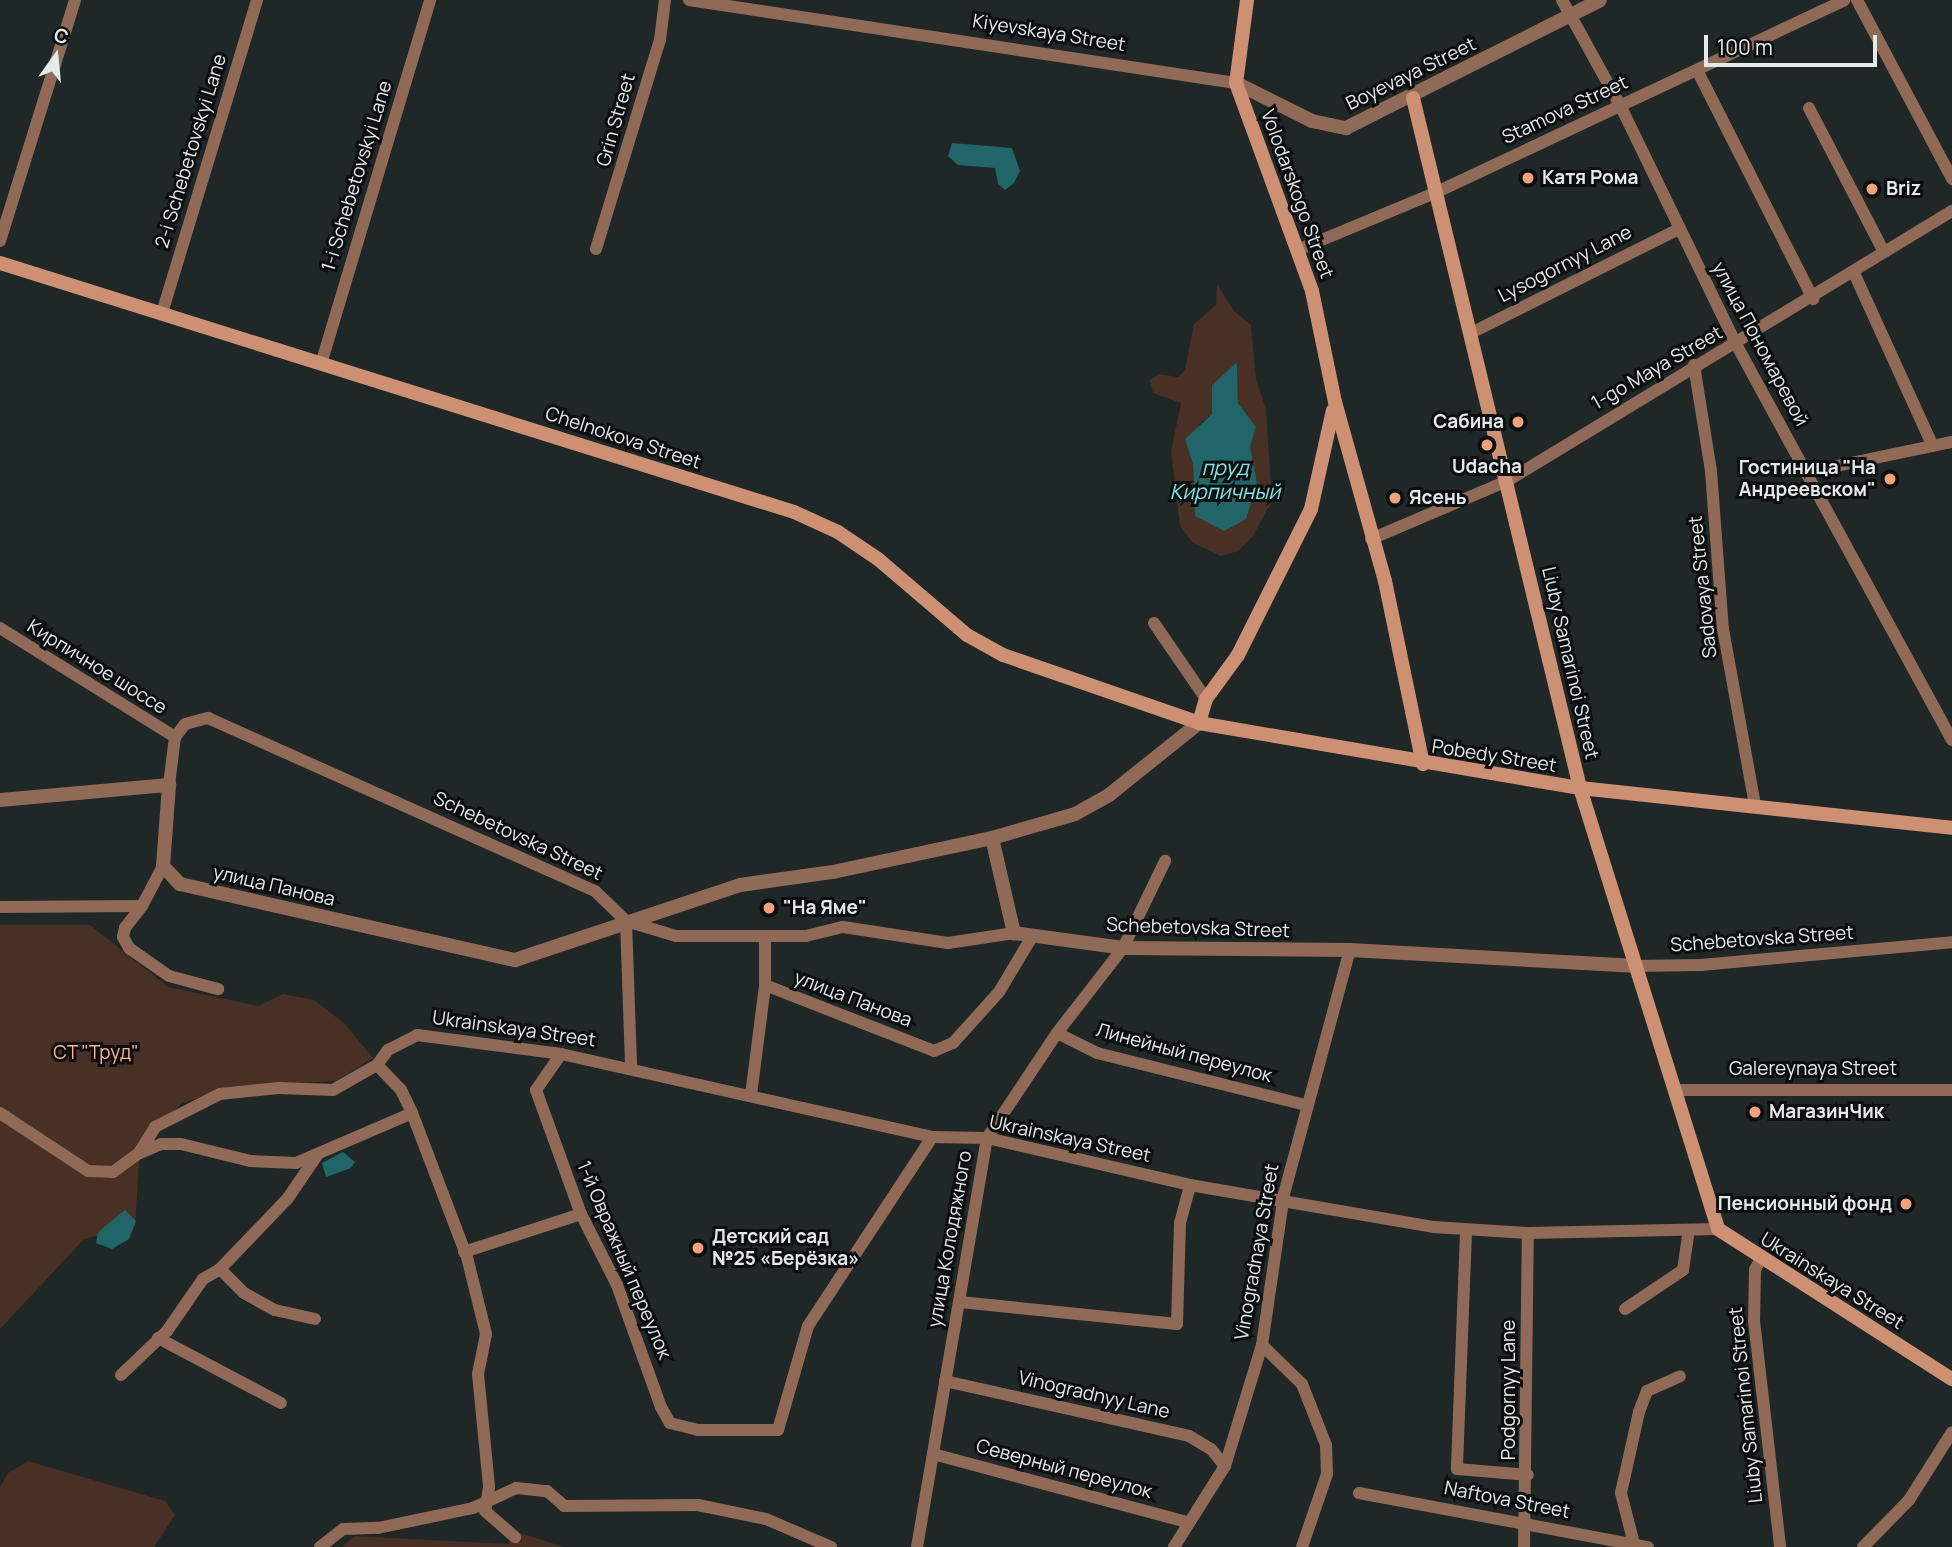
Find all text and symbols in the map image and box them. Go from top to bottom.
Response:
street label: Kiyevskaya Street [971,10,1127,56]
north arrow [21,21,91,91]
text: С [51,21,72,50]
scale bar [1707,21,1880,65]
street label: Boyevaya Street [1342,33,1480,115]
text: 100 m [1717,33,1773,61]
street label: 2-i Schebetovskyi Lane [151,51,231,251]
street label: Grin Street [592,71,640,169]
street label: Stamova Street [1499,71,1631,149]
street label: 1-i Schebetovskyi Lane [317,78,397,274]
street label: Volodarskogo Street [1256,106,1338,282]
place label: Катя Рома [1542,167,1639,189]
marker: Катя Рома [1520,170,1536,186]
place label: Briz [1886,178,1921,200]
marker: Briz [1864,181,1880,197]
street label: Lysogornyy Lane [1494,221,1636,307]
street label: улица Пономаревой [1707,258,1813,430]
street label: 1-go Maya Street [1587,321,1727,415]
street label: Chelnokova Street [542,402,704,474]
place label: Сабина [1433,411,1504,433]
marker: Сабина [1510,414,1526,430]
marker: Udacha [1479,437,1495,453]
water label: пруд Кирпичный [1170,454,1280,504]
place label: Udacha [1452,456,1522,478]
place label: Гостиница "На Андреевском" [1739,457,1876,501]
marker: Гостиница "На Андреевском" [1882,471,1898,487]
place label: Ясень [1409,487,1467,509]
marker: Ясень [1387,490,1403,506]
street label: Sadovaya Street [1684,515,1722,659]
street label: Liuby Samarinoi Street [1537,565,1603,761]
street label: Кирпичное шоссе [23,615,171,719]
street label: Pobedy Street [1430,735,1558,777]
street label: Schebetovska Street [430,787,606,885]
street label: улица Панова [211,861,337,911]
place label: "На Яме" [783,897,867,919]
marker: "На Яме" [761,900,777,916]
street label: Schebetovska Street [1106,913,1290,943]
street label: Schebetovska Street [1669,921,1855,957]
street label: улица Панова [791,966,915,1032]
street label: Ukrainskaya Street [431,1006,597,1052]
street label: Линейный переулок [1094,1019,1274,1087]
park label: СТ "Труд" [53,1042,139,1064]
street label: Galereynaya Street [1729,1058,1897,1080]
place label: МагазинЧик [1769,1101,1884,1123]
marker: МагазинЧик [1747,1104,1763,1120]
street label: Ukrainskaya Street [987,1111,1153,1167]
street label: улица Колодяжного [923,1149,977,1329]
street label: 1-й Овражный переулок [572,1158,676,1362]
street label: Vinogradnaya Street [1230,1162,1284,1342]
place label: Пенсионный фонд [1718,1193,1892,1215]
marker: Пенсионный фонд [1898,1196,1914,1212]
place label: Детский сад №25 «Берёзка» [712,1226,859,1270]
street label: Ukrainskaya Street [1756,1228,1908,1334]
marker: Детский сад №25 «Берёзка» [690,1240,706,1256]
street label: Liuby Samarinoi Street [1724,1306,1768,1504]
street label: Podgornyy Lane [1498,1320,1520,1460]
street label: Vinogradnyy Lane [1016,1366,1172,1424]
street label: Северный переулок [974,1435,1154,1503]
street label: Naftova Street [1442,1477,1572,1523]

